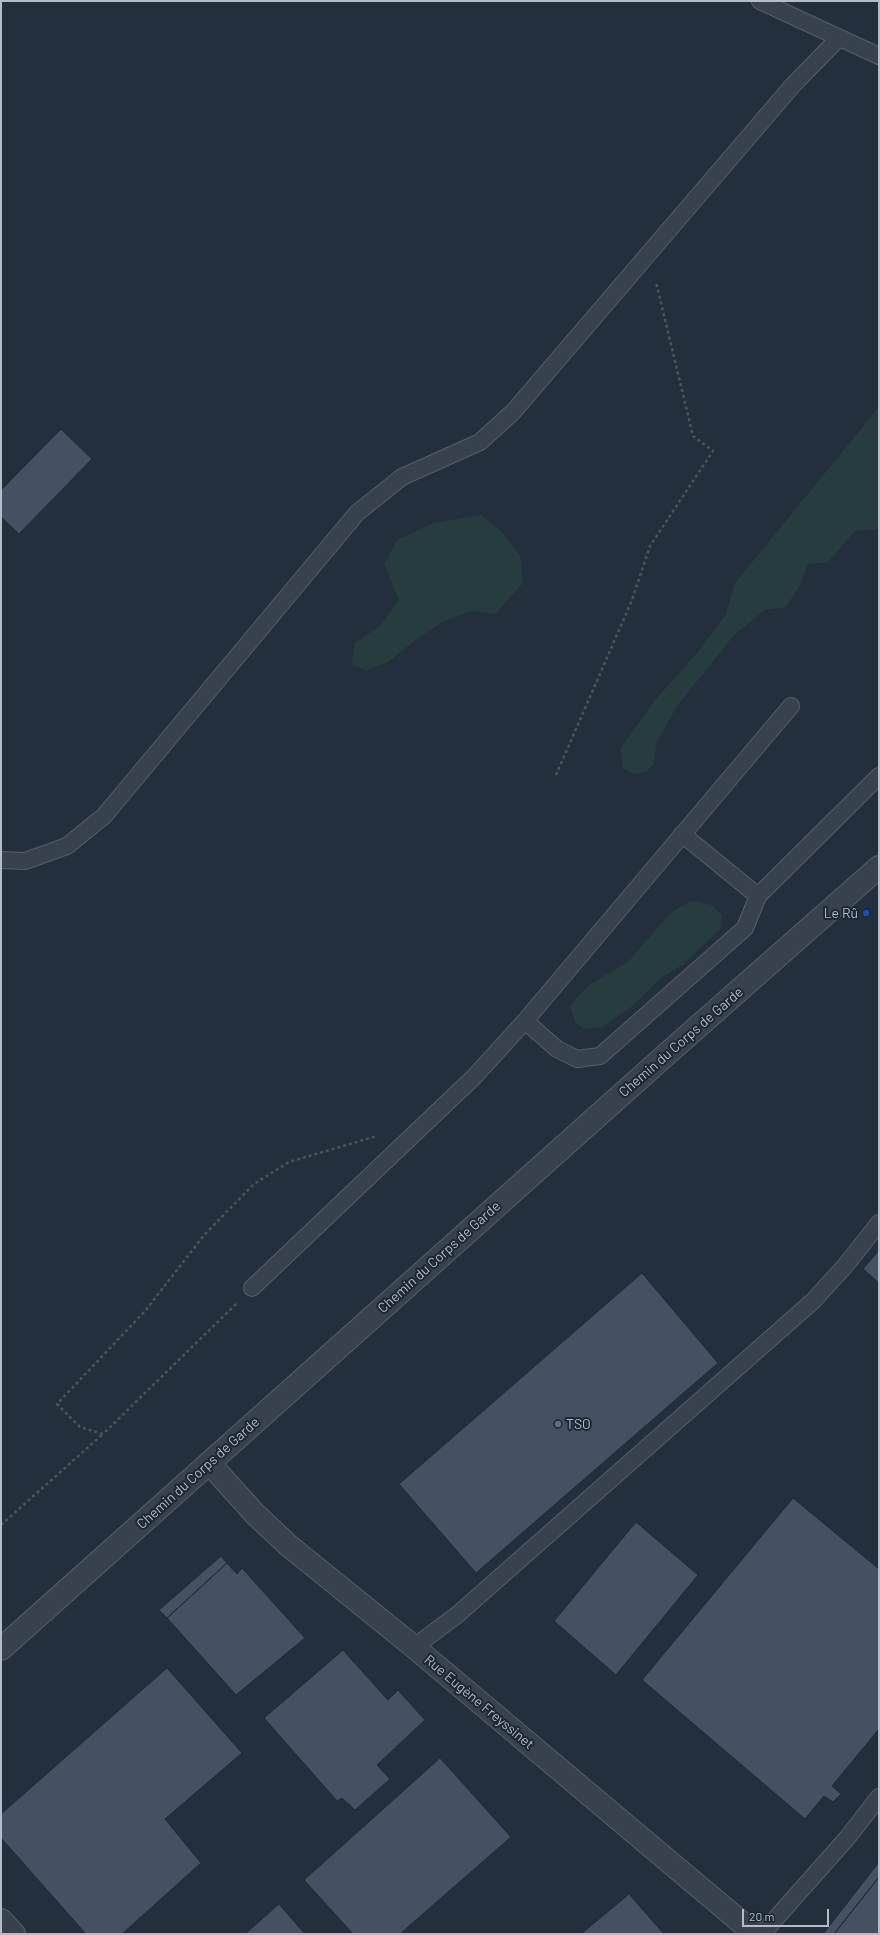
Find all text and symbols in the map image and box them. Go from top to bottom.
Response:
place label: Le Rû [824,905,858,921]
marker: Le Rû [861,908,871,918]
street label: Chemin du Corps de Garde [615,984,747,1100]
street label: Chemin du Corps de Garde [374,1198,504,1316]
street label: Chemin du Corps de Garde [133,1414,263,1532]
place label: TSO [566,1416,591,1432]
marker: TSO [553,1419,563,1429]
street label: Rue Eugène Freyssinet [421,1651,537,1753]
scale bar [744,1901,831,1927]
text: 20 m [749,1909,775,1923]

